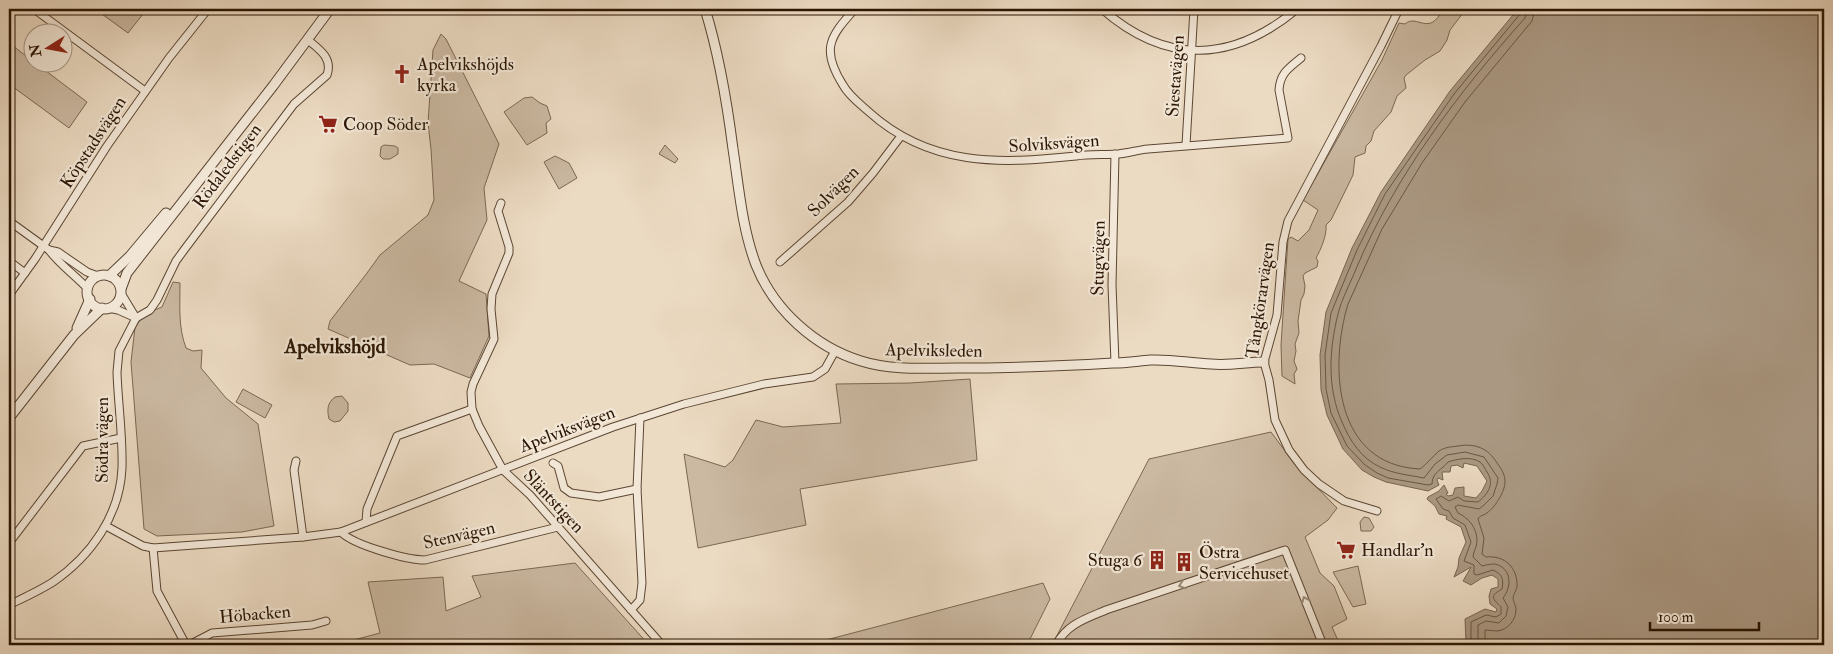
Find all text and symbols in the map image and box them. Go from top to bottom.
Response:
north arrow [22,22,72,72]
street label: Siestavägen [1161,34,1190,118]
text: N [26,42,45,59]
place label: Apelvikshöjds kyrka [416,53,514,97]
church icon: Apelvikshöjds kyrka [391,63,413,85]
street label: Köpstadsvägen [55,92,132,193]
supermarket icon: Coop Söder [317,113,339,135]
place label: Coop Söder [343,113,428,136]
street label: Rödaledstigen [188,119,267,214]
street label: Solviksvägen [1008,129,1100,158]
street label: Solvägen [803,161,864,222]
street label: Stugvägen [1086,220,1111,296]
street label: Tångkörarvägen [1241,240,1280,360]
district label: Apelvikshöjd [284,334,386,360]
street label: Apelviksleden [884,338,983,363]
street label: Södra vägen [91,397,114,483]
street label: Apelviksvägen [515,401,618,459]
street label: Släntstigen [518,464,589,538]
street label: Stenvägen [421,516,497,555]
supermarket icon: Handlar'n [1335,539,1357,561]
place label: Handlar'n [1361,539,1434,562]
place label: Östra Servicehuset [1199,541,1289,585]
place label: Stuga 6 [1088,549,1143,572]
building icon: Stuga 6 [1146,549,1168,571]
building icon: Östra Servicehuset [1173,551,1195,573]
one-way arrow [1178,580,1186,590]
one-way arrow [1300,596,1311,605]
scale bar [1650,599,1759,631]
street label: Höbacken [218,600,292,629]
text: 100 m [1658,608,1694,627]

